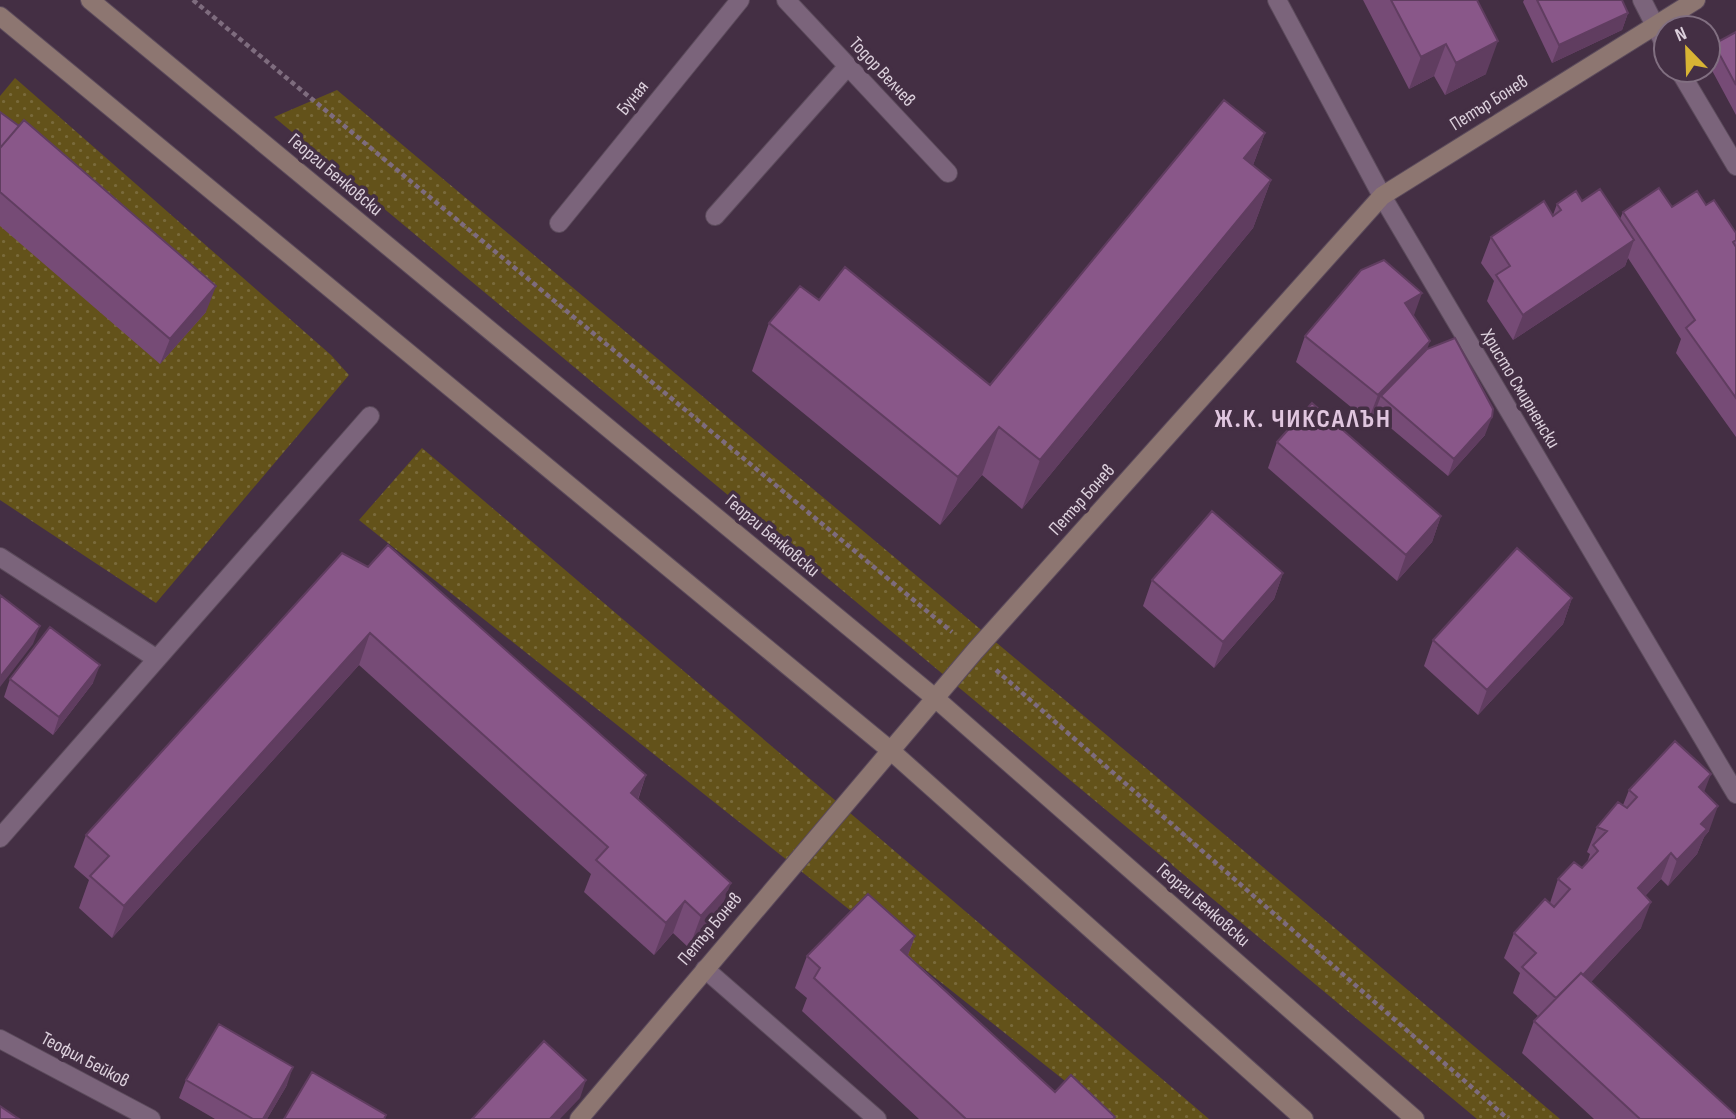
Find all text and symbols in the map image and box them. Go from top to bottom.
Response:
north arrow [1652,14,1722,84]
text: N [1672,22,1690,47]
street label: Тодор Велчев [844,32,920,112]
street label: Петър Бонев [1446,70,1532,136]
street label: Буная [612,76,654,120]
street label: Георги Бенковски [283,129,387,221]
street label: Христо Смирненски [1475,324,1565,453]
district label: Ж.К. ЧИКСАЛЪН [1214,404,1392,435]
street label: Петър Бонев [1044,460,1120,540]
street label: Георги Бенковски [720,490,824,582]
street label: Георги Бенковски [1152,858,1254,952]
street label: Петър Бонев [673,888,747,970]
street label: Теофил Бейков [37,1027,133,1093]

